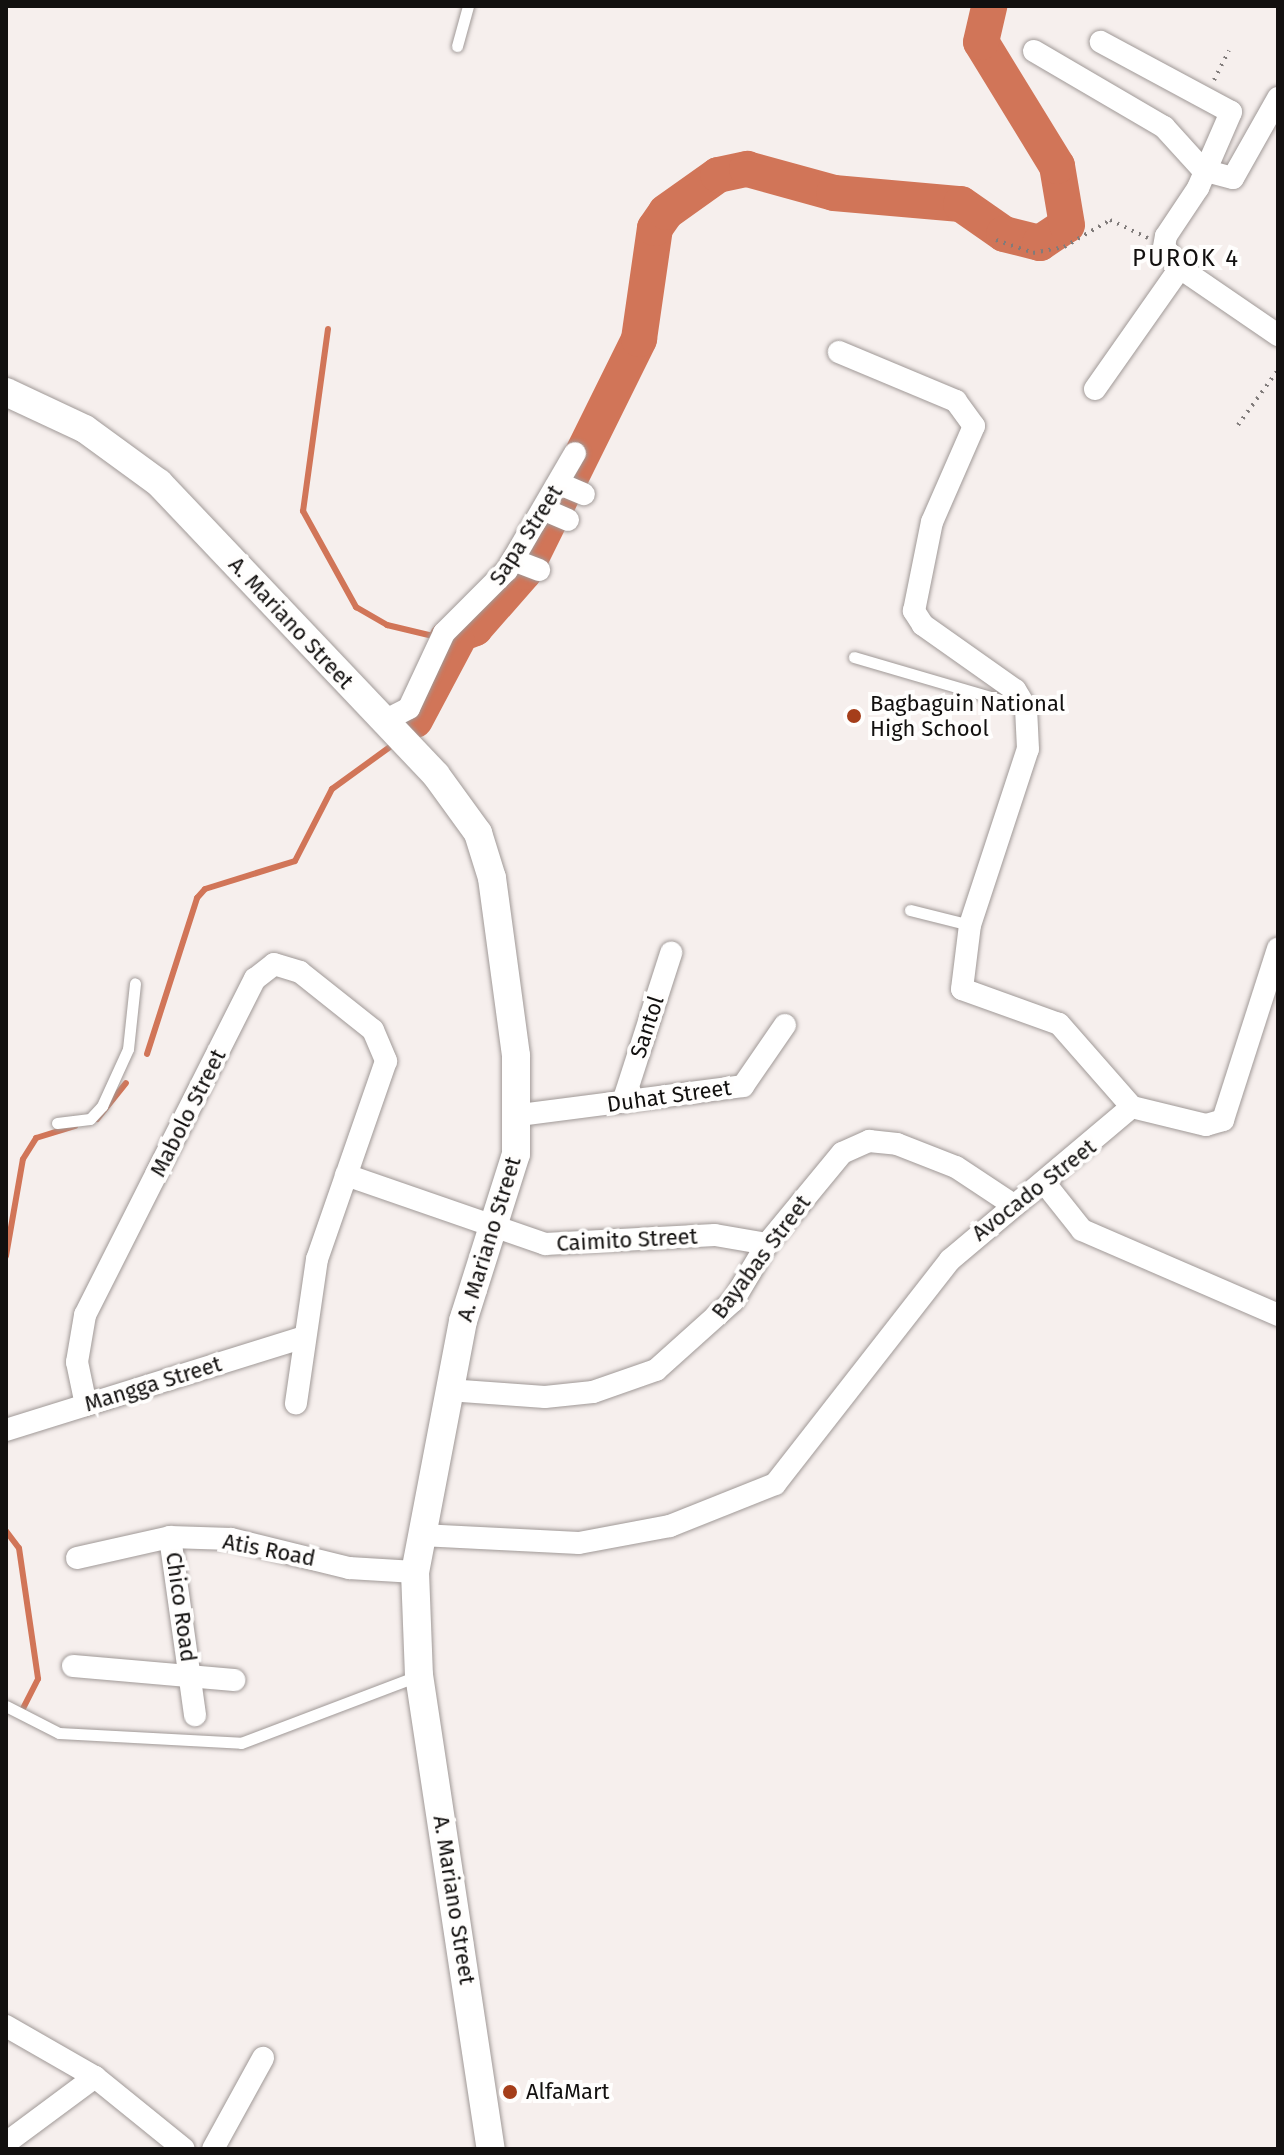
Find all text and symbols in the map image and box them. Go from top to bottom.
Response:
district label: PUROK 4 [1132,245,1240,273]
street label: Sapa Street [484,480,568,590]
street label: A. Mariano Street [223,552,359,694]
place label: Bagbaguin National High School [870,690,1065,742]
marker: Bagbaguin National High School [845,707,863,725]
street label: Santol [625,993,669,1061]
street label: Mabolo Street [145,1045,231,1181]
street label: Duhat Street [605,1074,733,1118]
street label: Avocado Street [967,1133,1101,1247]
street label: A. Mariano Street [451,1153,527,1325]
street label: Bayabas Street [706,1190,816,1324]
street label: Caimito Street [556,1223,698,1257]
street label: Mangga Street [81,1351,225,1417]
street label: Atis Road [221,1528,317,1572]
street label: Chico Road [160,1550,202,1664]
street label: A. Mariano Street [428,1814,480,1986]
place label: AlfaMart [526,2079,609,2105]
marker: AlfaMart [501,2083,519,2101]

